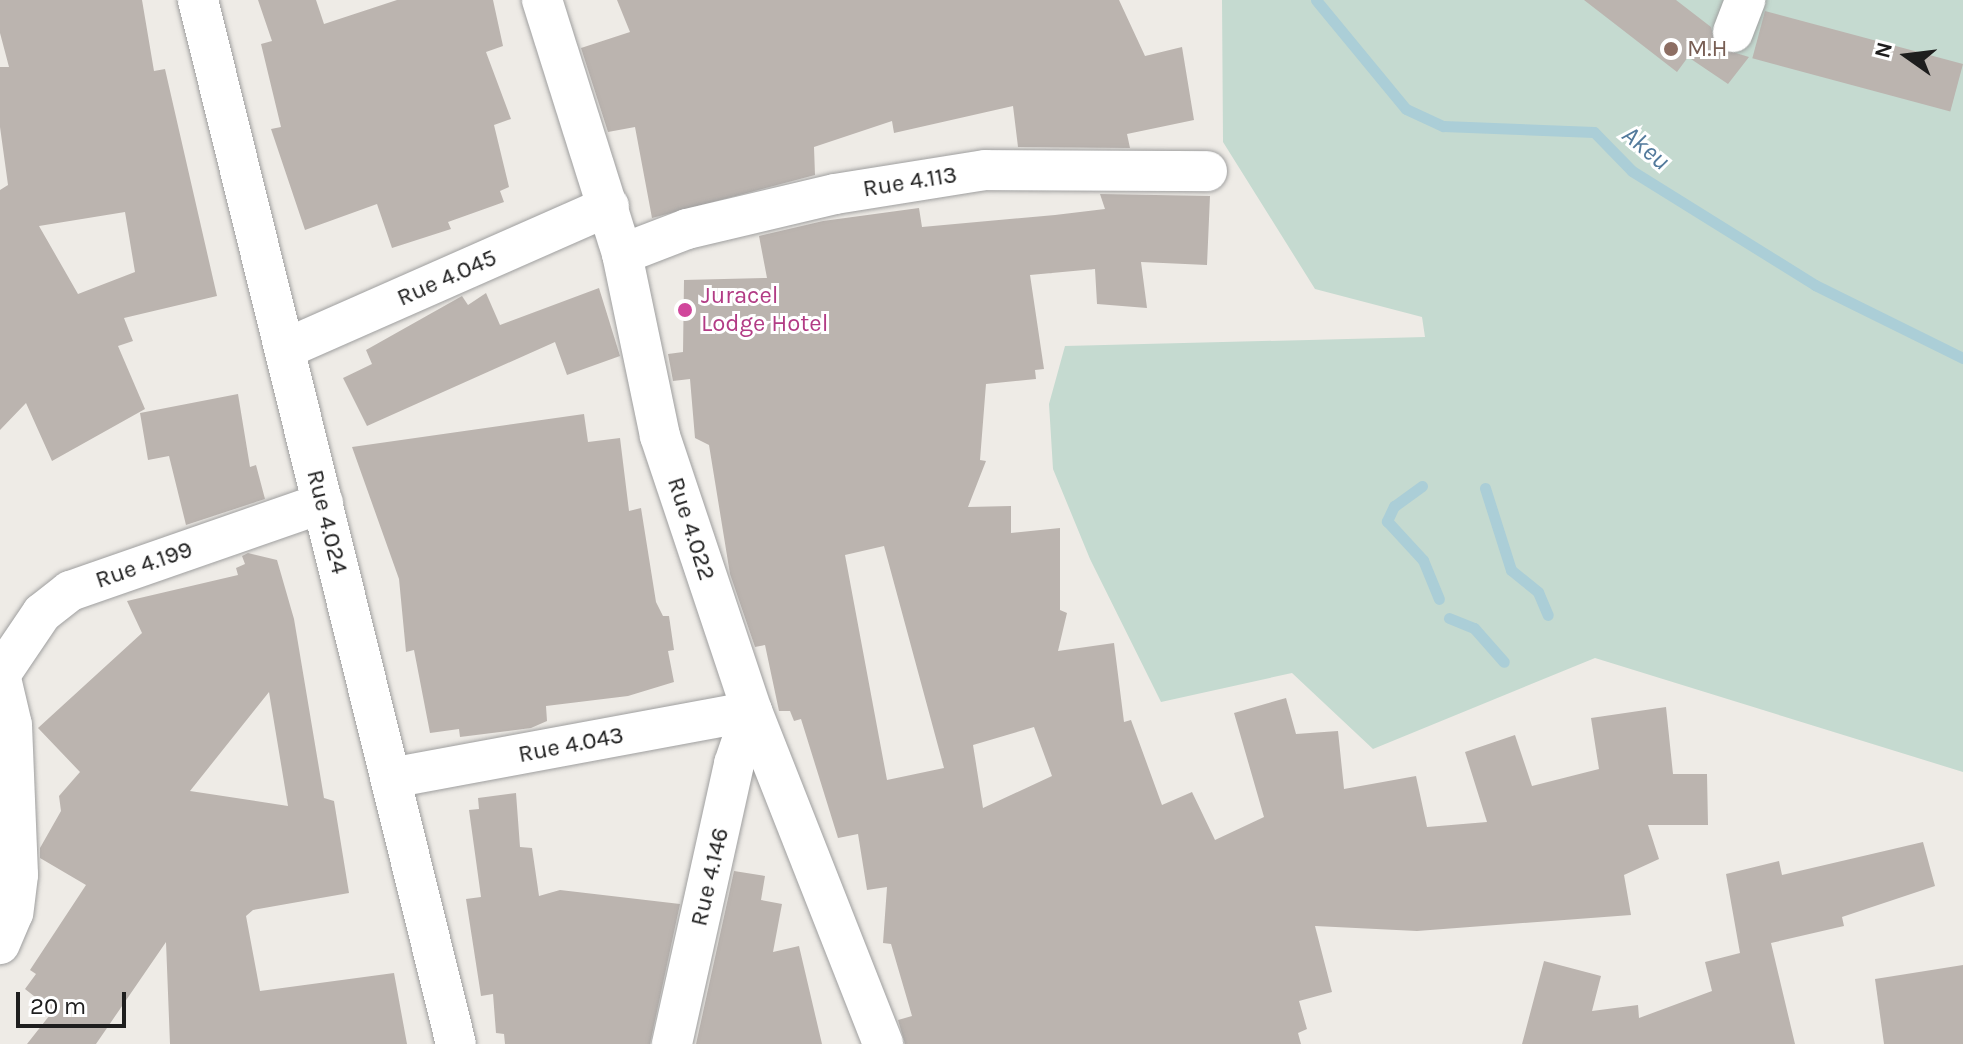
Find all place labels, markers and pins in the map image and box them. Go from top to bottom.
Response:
place label: M.H [1687,35,1728,63]
marker: M.H [1662,40,1680,58]
place label: Juracel Lodge Hotel [701,282,828,338]
marker: Juracel Lodge Hotel [676,301,694,319]

